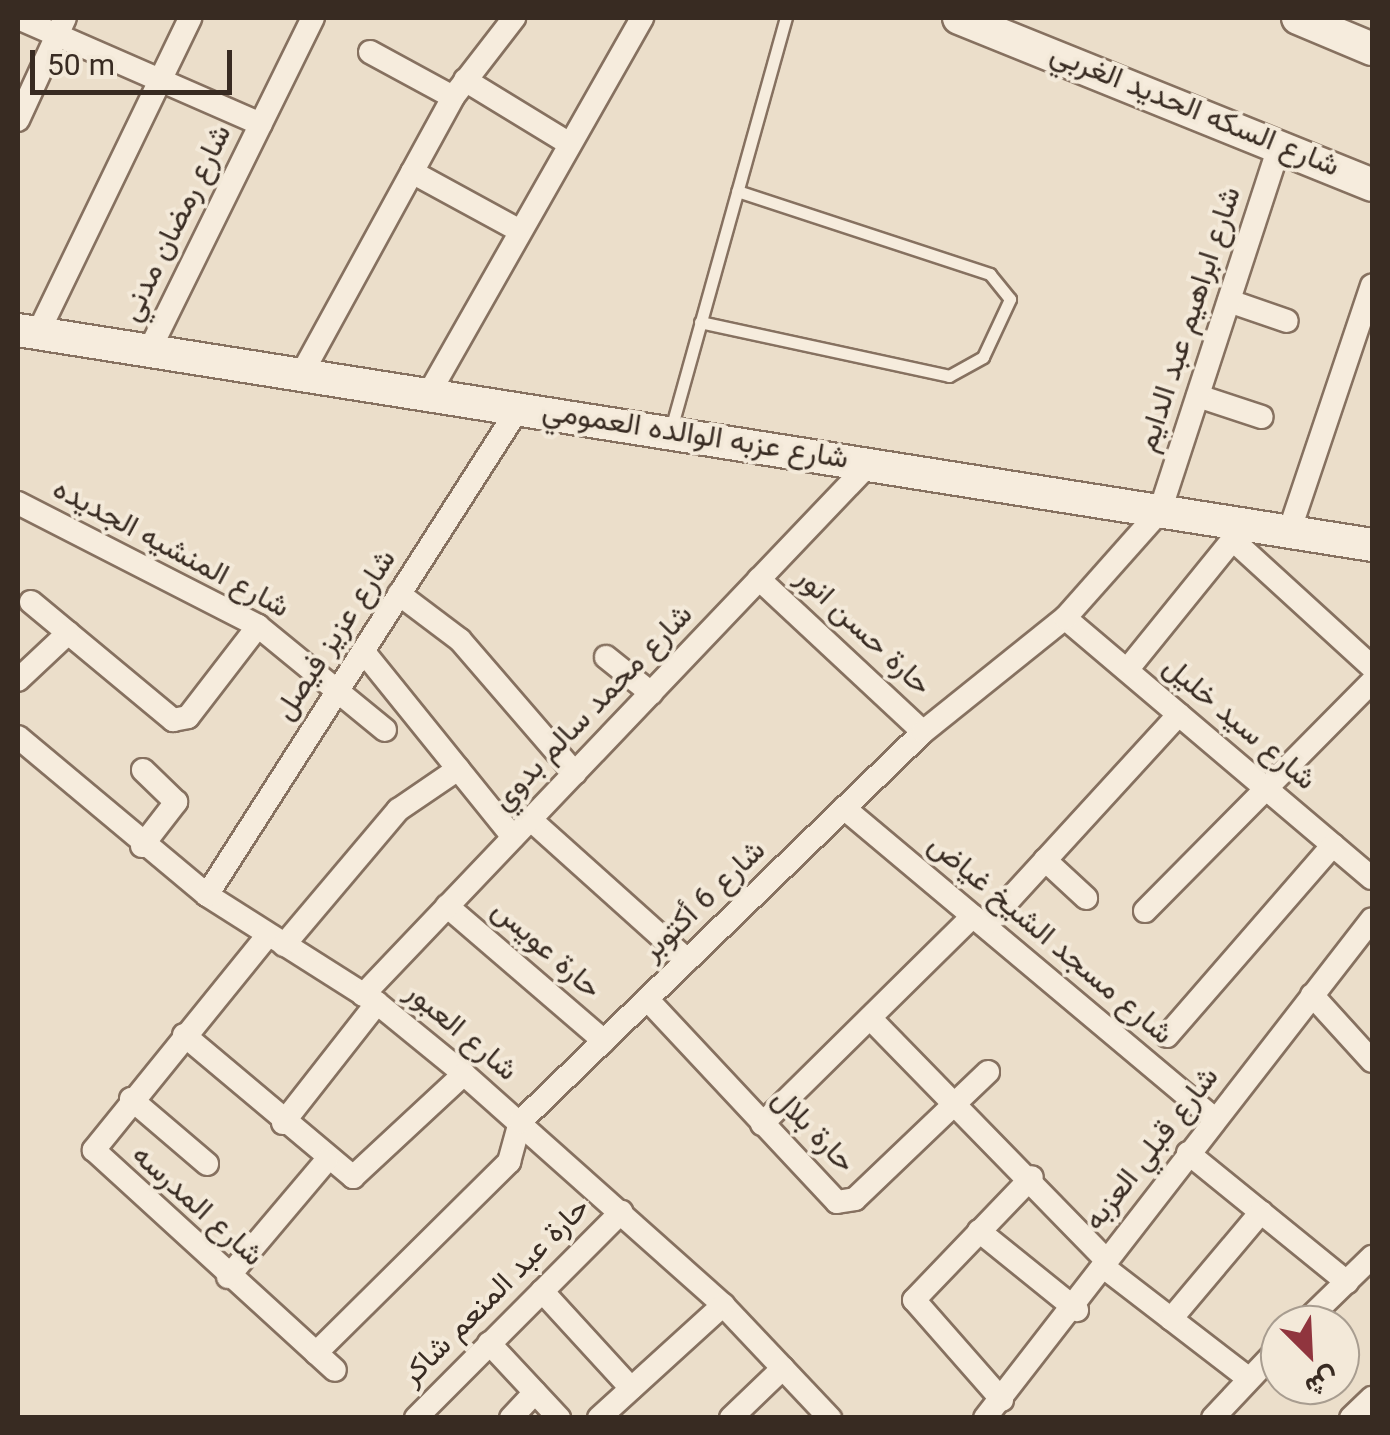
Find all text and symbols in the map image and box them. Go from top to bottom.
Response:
scale bar [35,30,238,92]
street label: شارع السكه الحديد الغربي [1044,38,1344,186]
text: 50 m [47,44,115,91]
street label: شارع رمضان مدني [115,120,241,328]
street label: شارع ابراهيم عبد الدايم [1131,183,1251,457]
street label: شارع عزبه الوالده العمومي [539,395,851,479]
street label: شارع المنشيه الجديده [46,473,294,627]
street label: شارع عزيز فيصل [268,544,406,728]
street label: حارة حسن انور [787,561,937,705]
street label: شارع محمد سالم بدوي [486,598,702,820]
street label: شارع سيد خليل [1154,651,1322,799]
street label: شارع مسجد الشيخ غياض [919,828,1179,1054]
street label: شارع 6 أكتوبر [636,834,774,970]
street label: حارة عويس [483,894,607,1008]
street label: شارع العبور [397,976,523,1090]
street label: شارع قبلي العزبه [1078,1061,1228,1239]
street label: حارة بلال [763,1082,861,1182]
street label: شارع المدرسه [123,1139,269,1275]
street label: حارة عبد المنعم شاكر [395,1191,599,1395]
north arrow [1260,1305,1360,1405]
text: ش [1297,1354,1346,1408]

